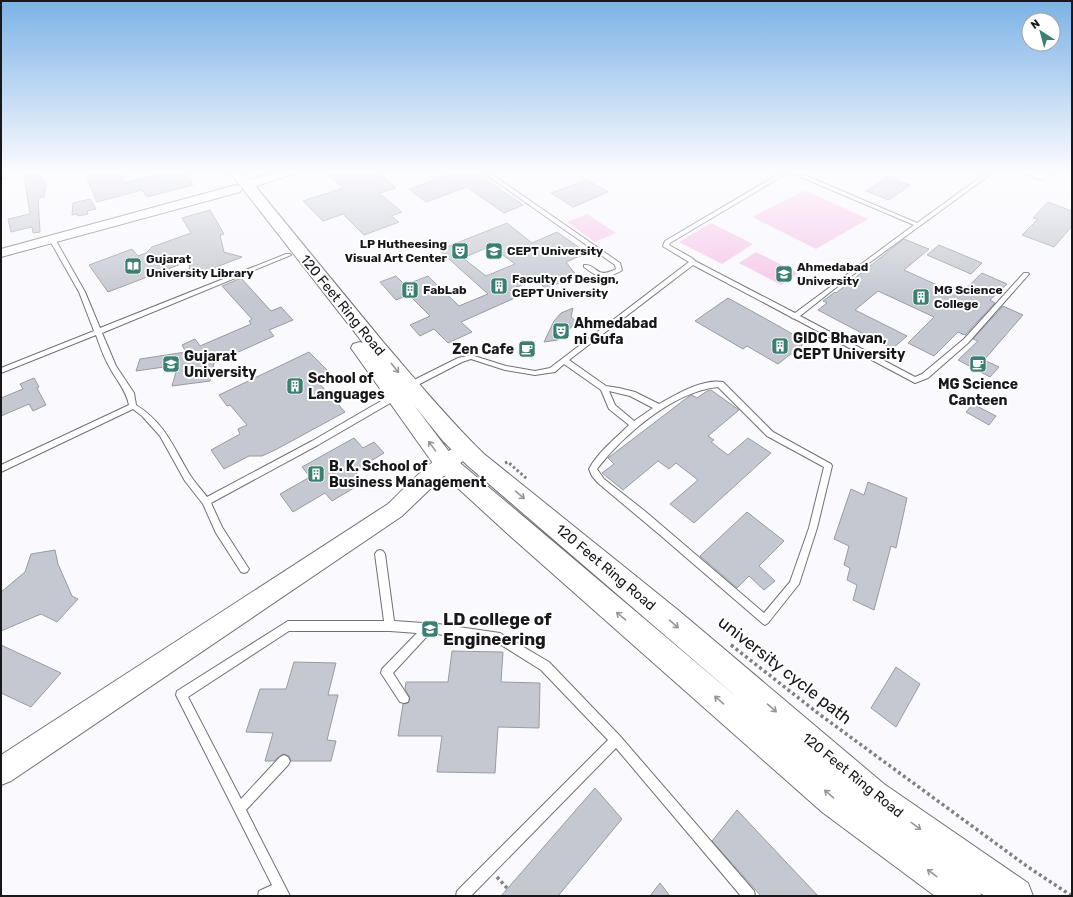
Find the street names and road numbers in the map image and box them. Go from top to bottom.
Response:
street label: 120 Feet Ring Road [297,251,389,359]
street label: 120 Feet Ring Road [552,521,659,614]
street label: university cycle path [714,612,856,728]
street label: 120 Feet Ring Road [799,729,907,821]

